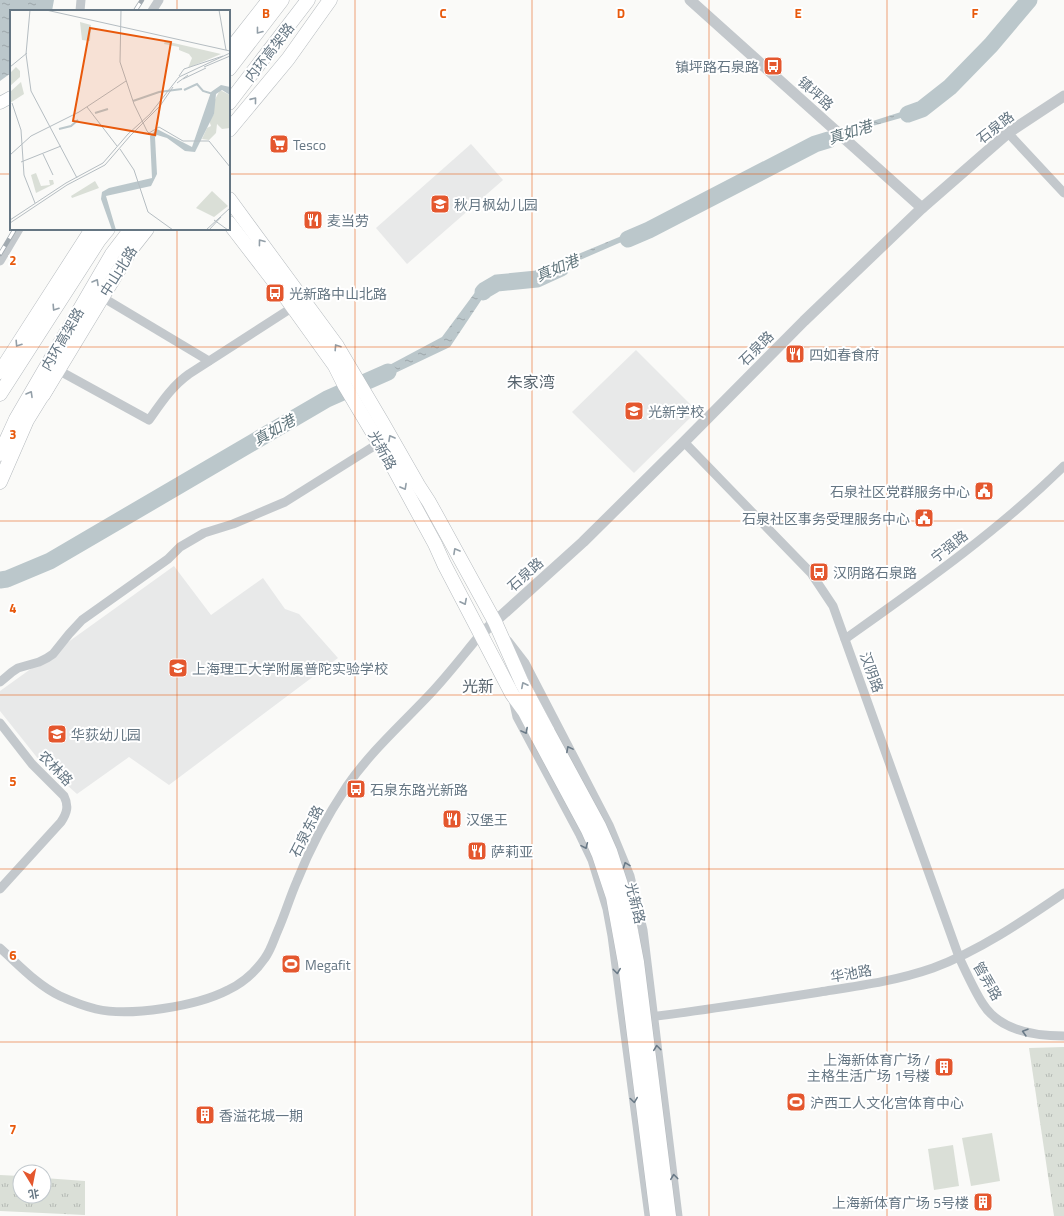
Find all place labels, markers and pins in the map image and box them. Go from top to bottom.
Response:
bus stop icon: 镇坪路石泉路 [762,55,784,77]
place label: 镇坪路石泉路 [675,56,759,77]
supermarket icon: Tesco [268,133,290,155]
place label: Tesco [293,134,326,155]
school or university icon: 秋月枫幼儿园 [429,193,451,215]
place label: 秋月枫幼儿园 [454,194,538,215]
restaurant icon: 麦当劳 [302,209,324,231]
place label: 麦当劳 [327,210,369,231]
bus stop icon: 光新路中山北路 [264,282,286,304]
place label: 光新路中山北路 [289,283,387,304]
restaurant icon: 四如春食府 [784,343,806,365]
place label: 四如春食府 [809,344,879,365]
school or university icon: 光新学校 [623,400,645,422]
place label: 光新学校 [648,401,704,422]
public building icon: 石泉社区党群服务中心 [973,480,995,502]
place label: 石泉社区党群服务中心 [830,481,970,502]
public building icon: 石泉社区事务受理服务中心 [913,507,935,529]
place label: 石泉社区事务受理服务中心 [742,508,910,529]
bus stop icon: 汉阴路石泉路 [808,561,830,583]
place label: 汉阴路石泉路 [833,562,917,583]
school or university icon: 上海理工大学附属普陀实验学校 [167,657,189,679]
place label: 上海理工大学附属普陀实验学校 [192,658,388,679]
school or university icon: 华荻幼儿园 [46,723,68,745]
place label: 华荻幼儿园 [71,724,141,745]
bus stop icon: 石泉东路光新路 [345,778,367,800]
place label: 石泉东路光新路 [370,779,468,800]
restaurant icon: 汉堡王 [441,808,463,830]
place label: 汉堡王 [466,809,508,830]
restaurant icon: 萨莉亚 [466,840,488,862]
place label: 萨莉亚 [491,841,533,862]
sports icon: Megafit [280,953,302,975]
place label: Megafit [305,954,351,975]
place label: 上海新体育广场 / 主格生活广场 1号楼 [807,1049,930,1086]
building icon: 上海新体育广场 / 主格生活广场 1号楼 [933,1056,955,1078]
sports icon: 沪西工人文化宫体育中心 [785,1091,807,1113]
place label: 沪西工人文化宫体育中心 [810,1092,964,1113]
building icon: 香溢花城一期 [194,1104,216,1126]
place label: 香溢花城一期 [219,1105,303,1126]
building icon: 上海新体育广场 5号楼 [972,1191,994,1213]
place label: 上海新体育广场 5号楼 [832,1192,969,1213]

